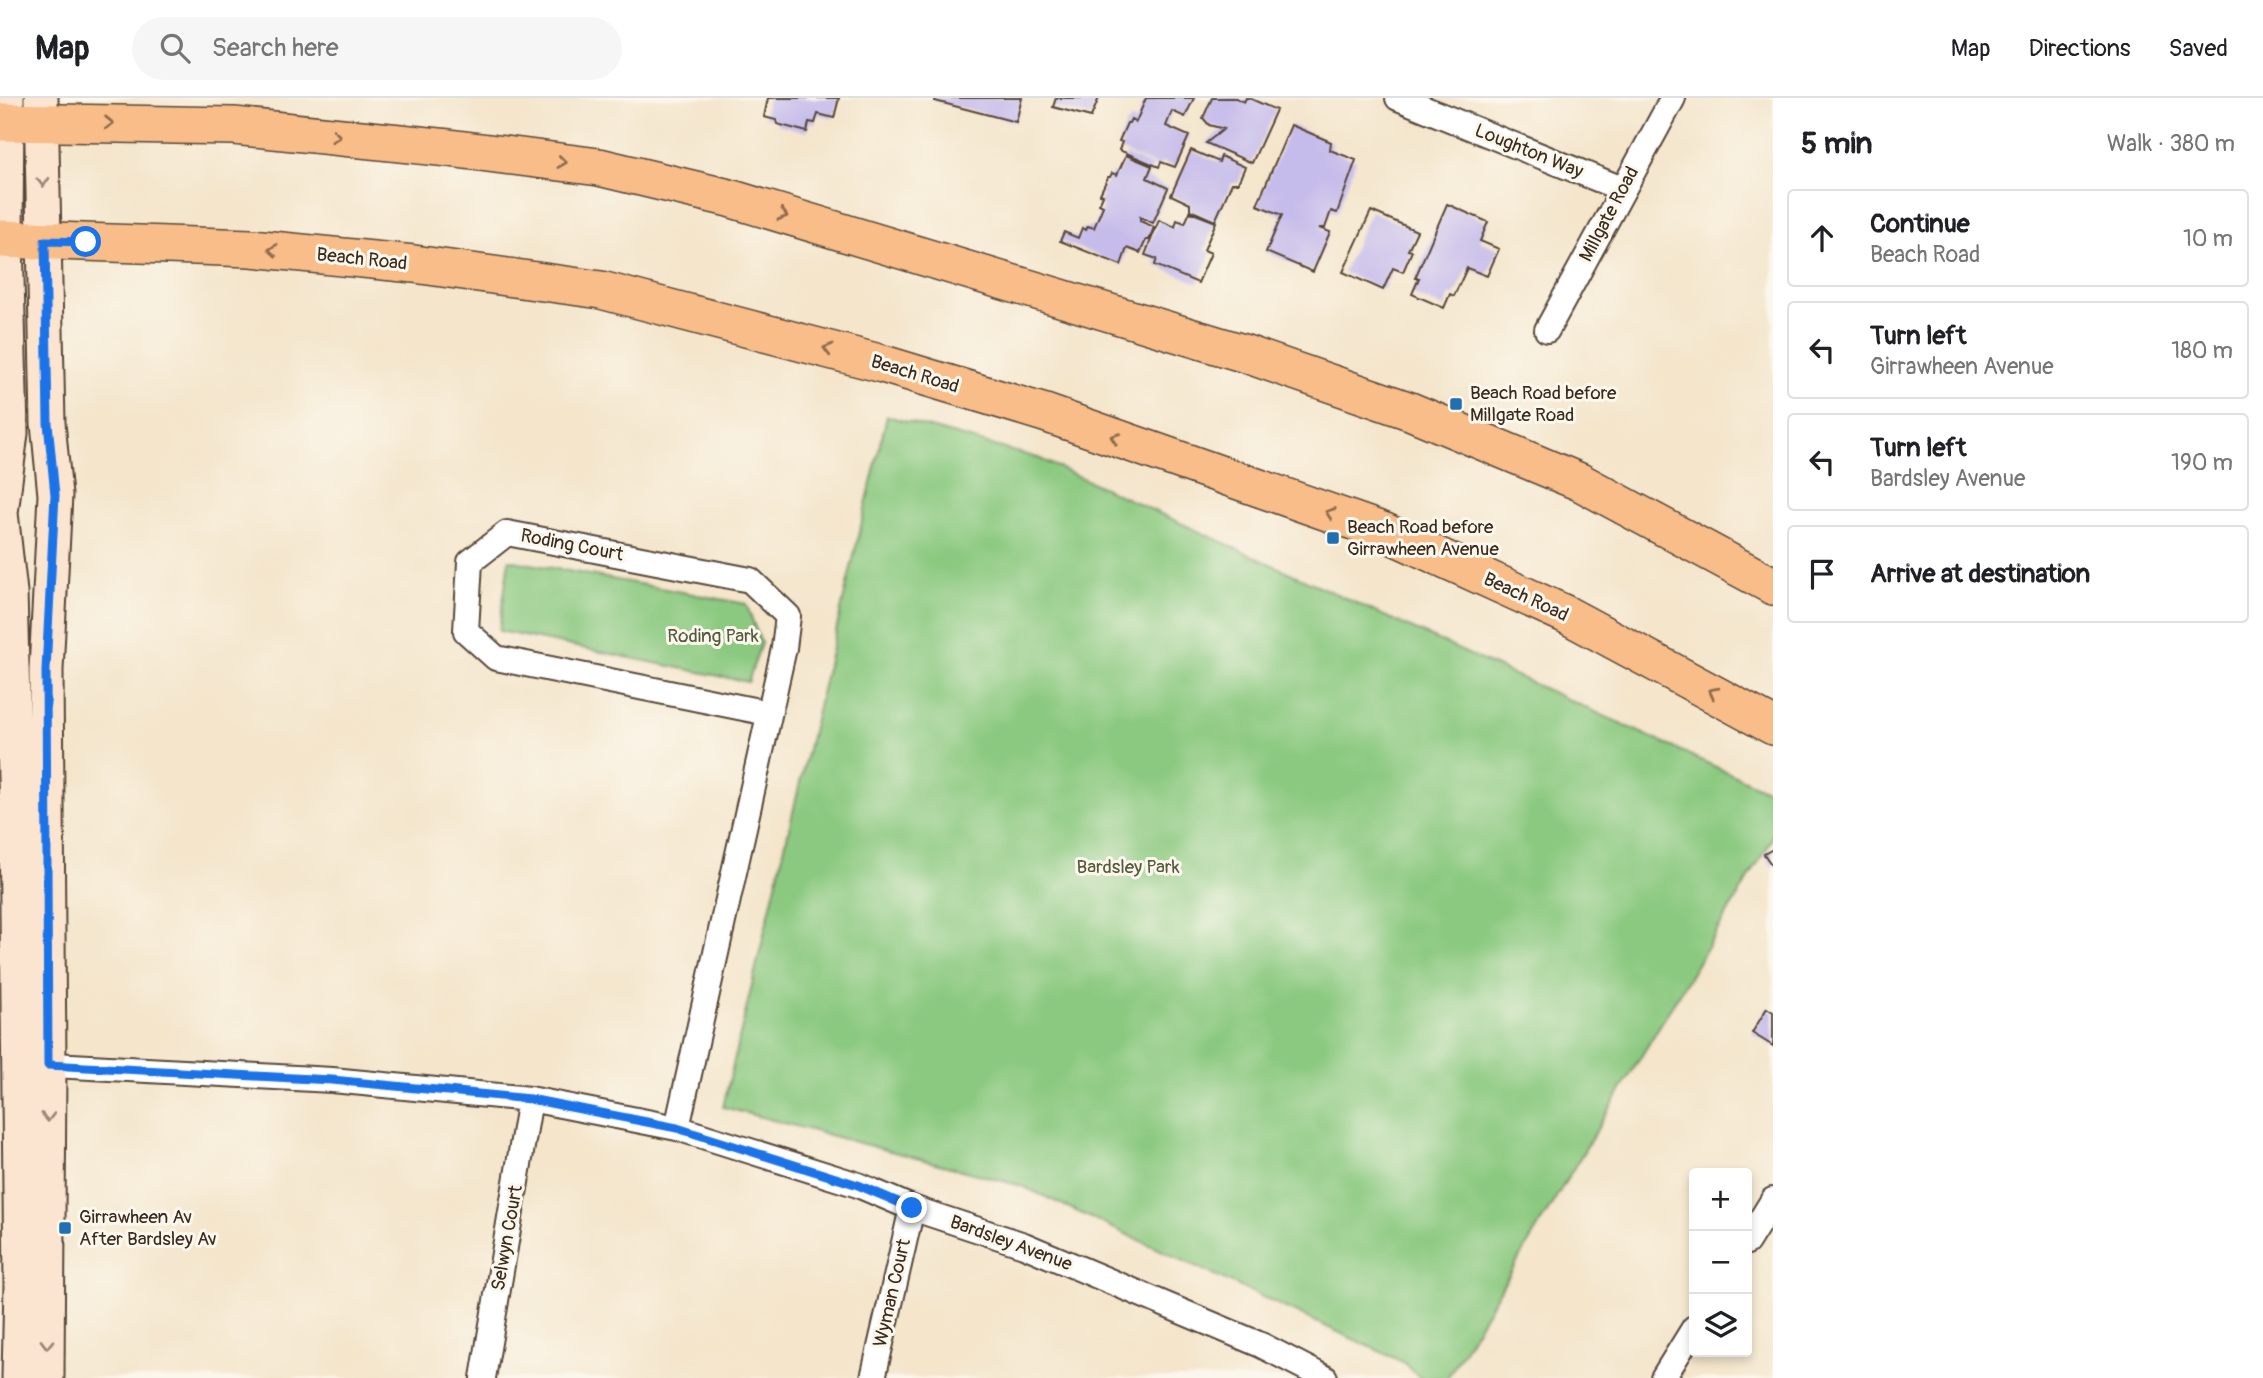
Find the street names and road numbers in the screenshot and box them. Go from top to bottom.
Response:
street label: Loughton Way [1471,118,1587,184]
street label: Millgate Road [1574,162,1644,266]
street label: Beach Road [315,242,409,276]
street label: Beach Road [868,349,962,399]
street label: Roding Court [519,523,626,567]
street label: Beach Road [1480,567,1572,627]
street label: Selwyn Court [486,1183,528,1293]
street label: Bardsley Avenue [947,1210,1076,1276]
street label: Wyman Court [868,1236,916,1349]

